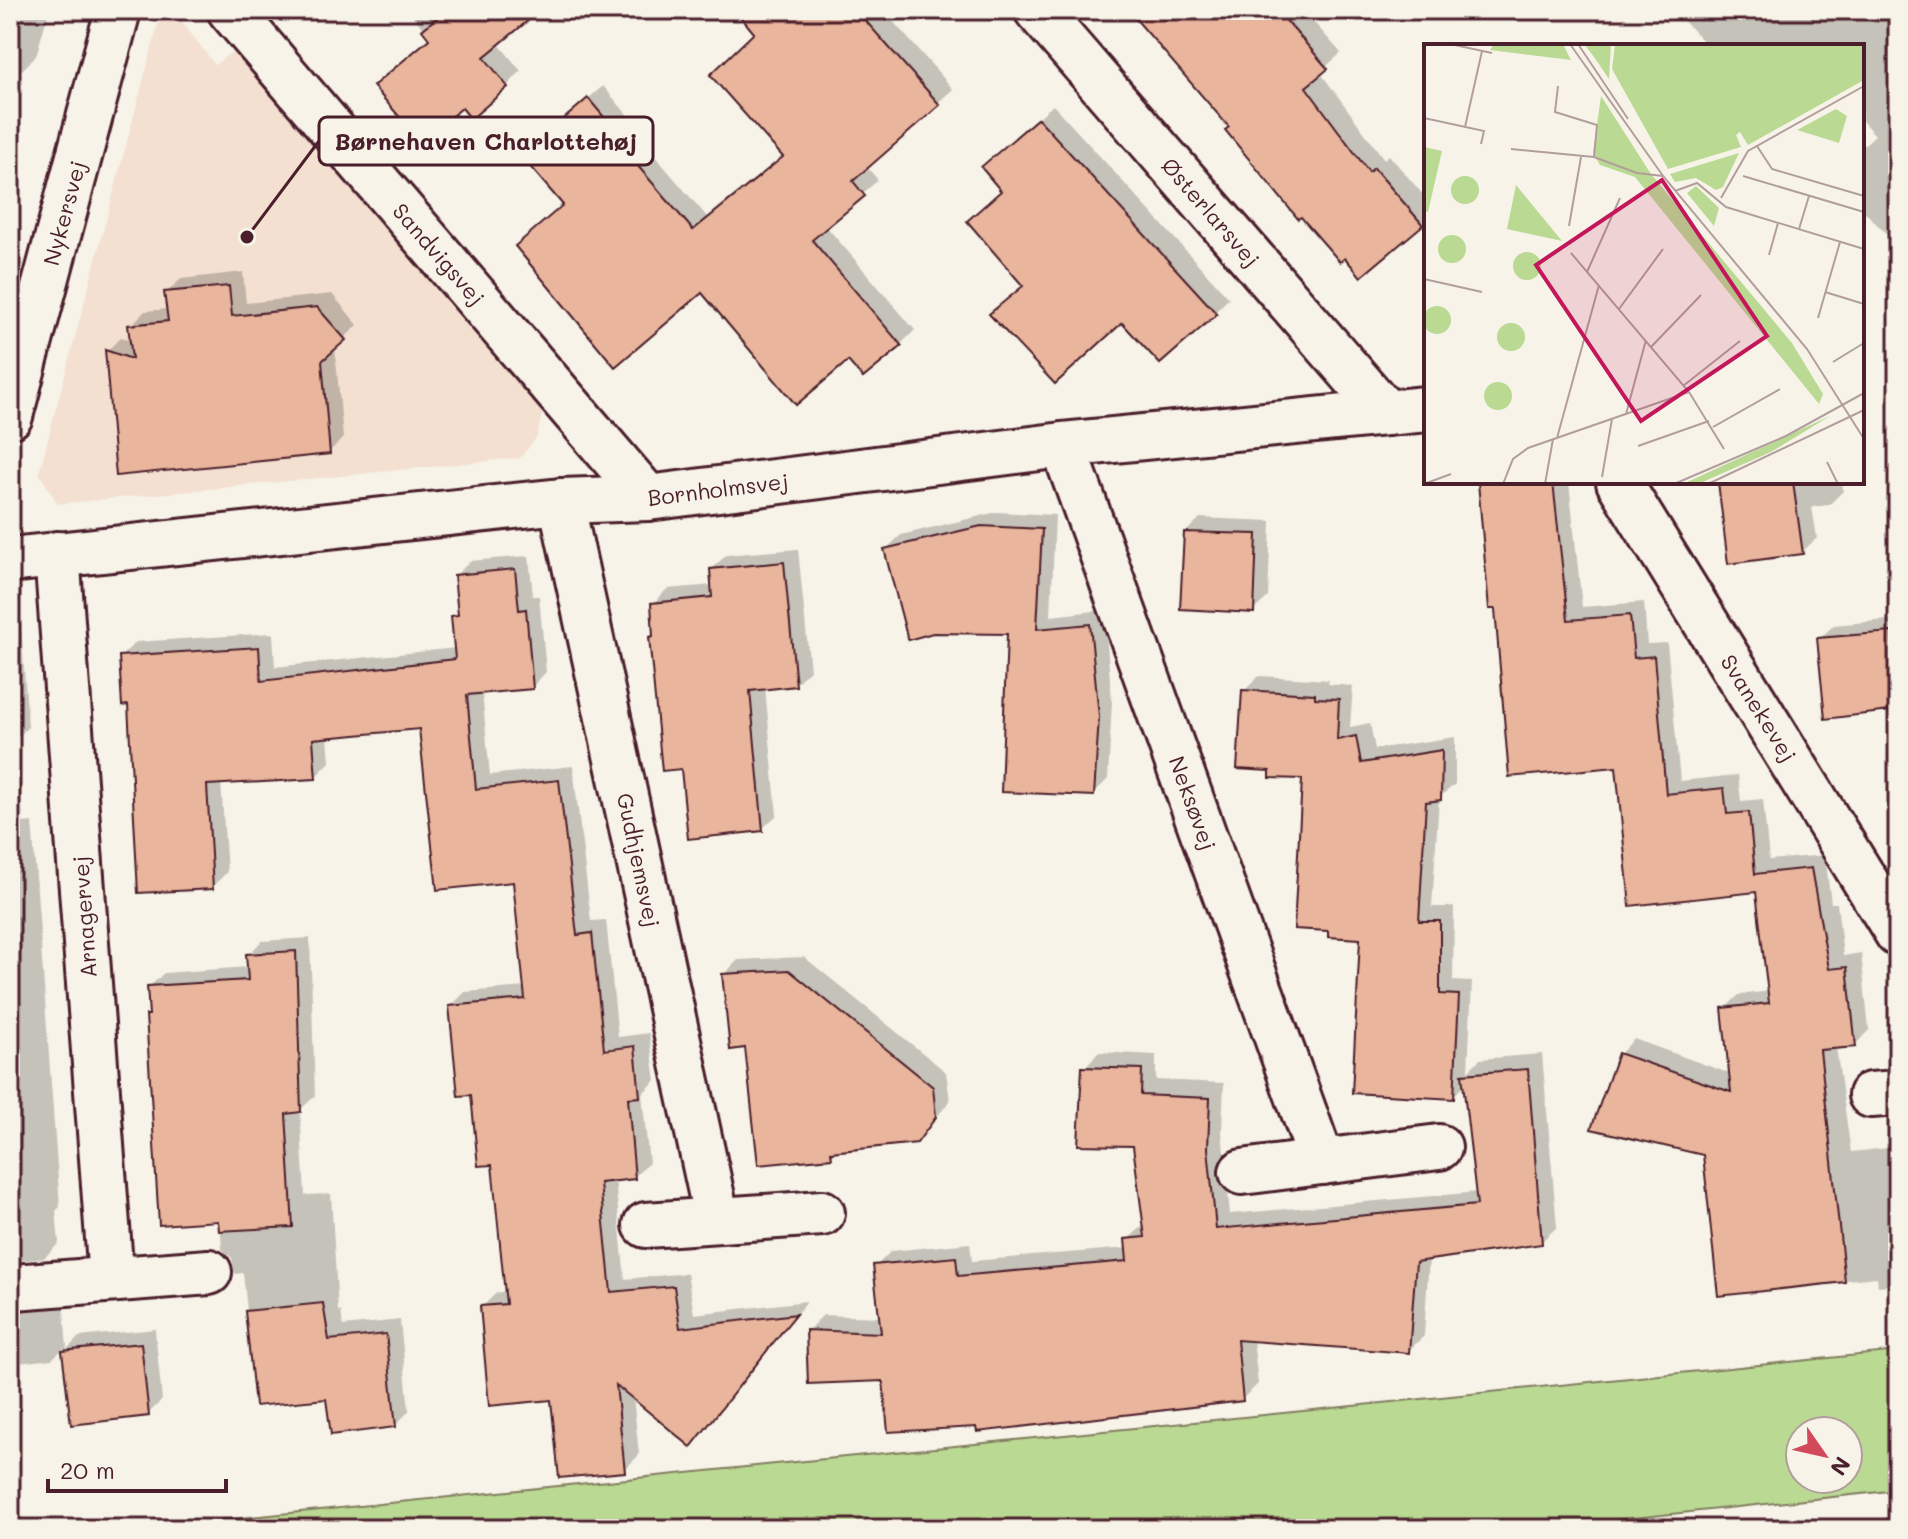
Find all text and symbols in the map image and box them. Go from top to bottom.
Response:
inset map [1424,44,1864,484]
callout: Børnehaven Charlottehøj [319,117,653,165]
text: Børnehaven Charlottehøj [335,125,637,156]
street label: Østerlarsvej [1155,151,1267,273]
street label: Nykersvej [36,157,92,269]
street label: Sandvigsvej [386,197,492,311]
street label: Bornholmsvej [646,466,790,512]
street label: Svanekevej [1715,649,1803,767]
street label: Neksøvej [1163,752,1223,854]
street label: Gudhjemsvej [611,790,667,930]
street label: Arnagervej [65,855,103,979]
north arrow [1784,1415,1864,1495]
scale bar [48,1443,226,1493]
text: N [1824,1451,1858,1481]
text: 20 m [60,1454,115,1485]

